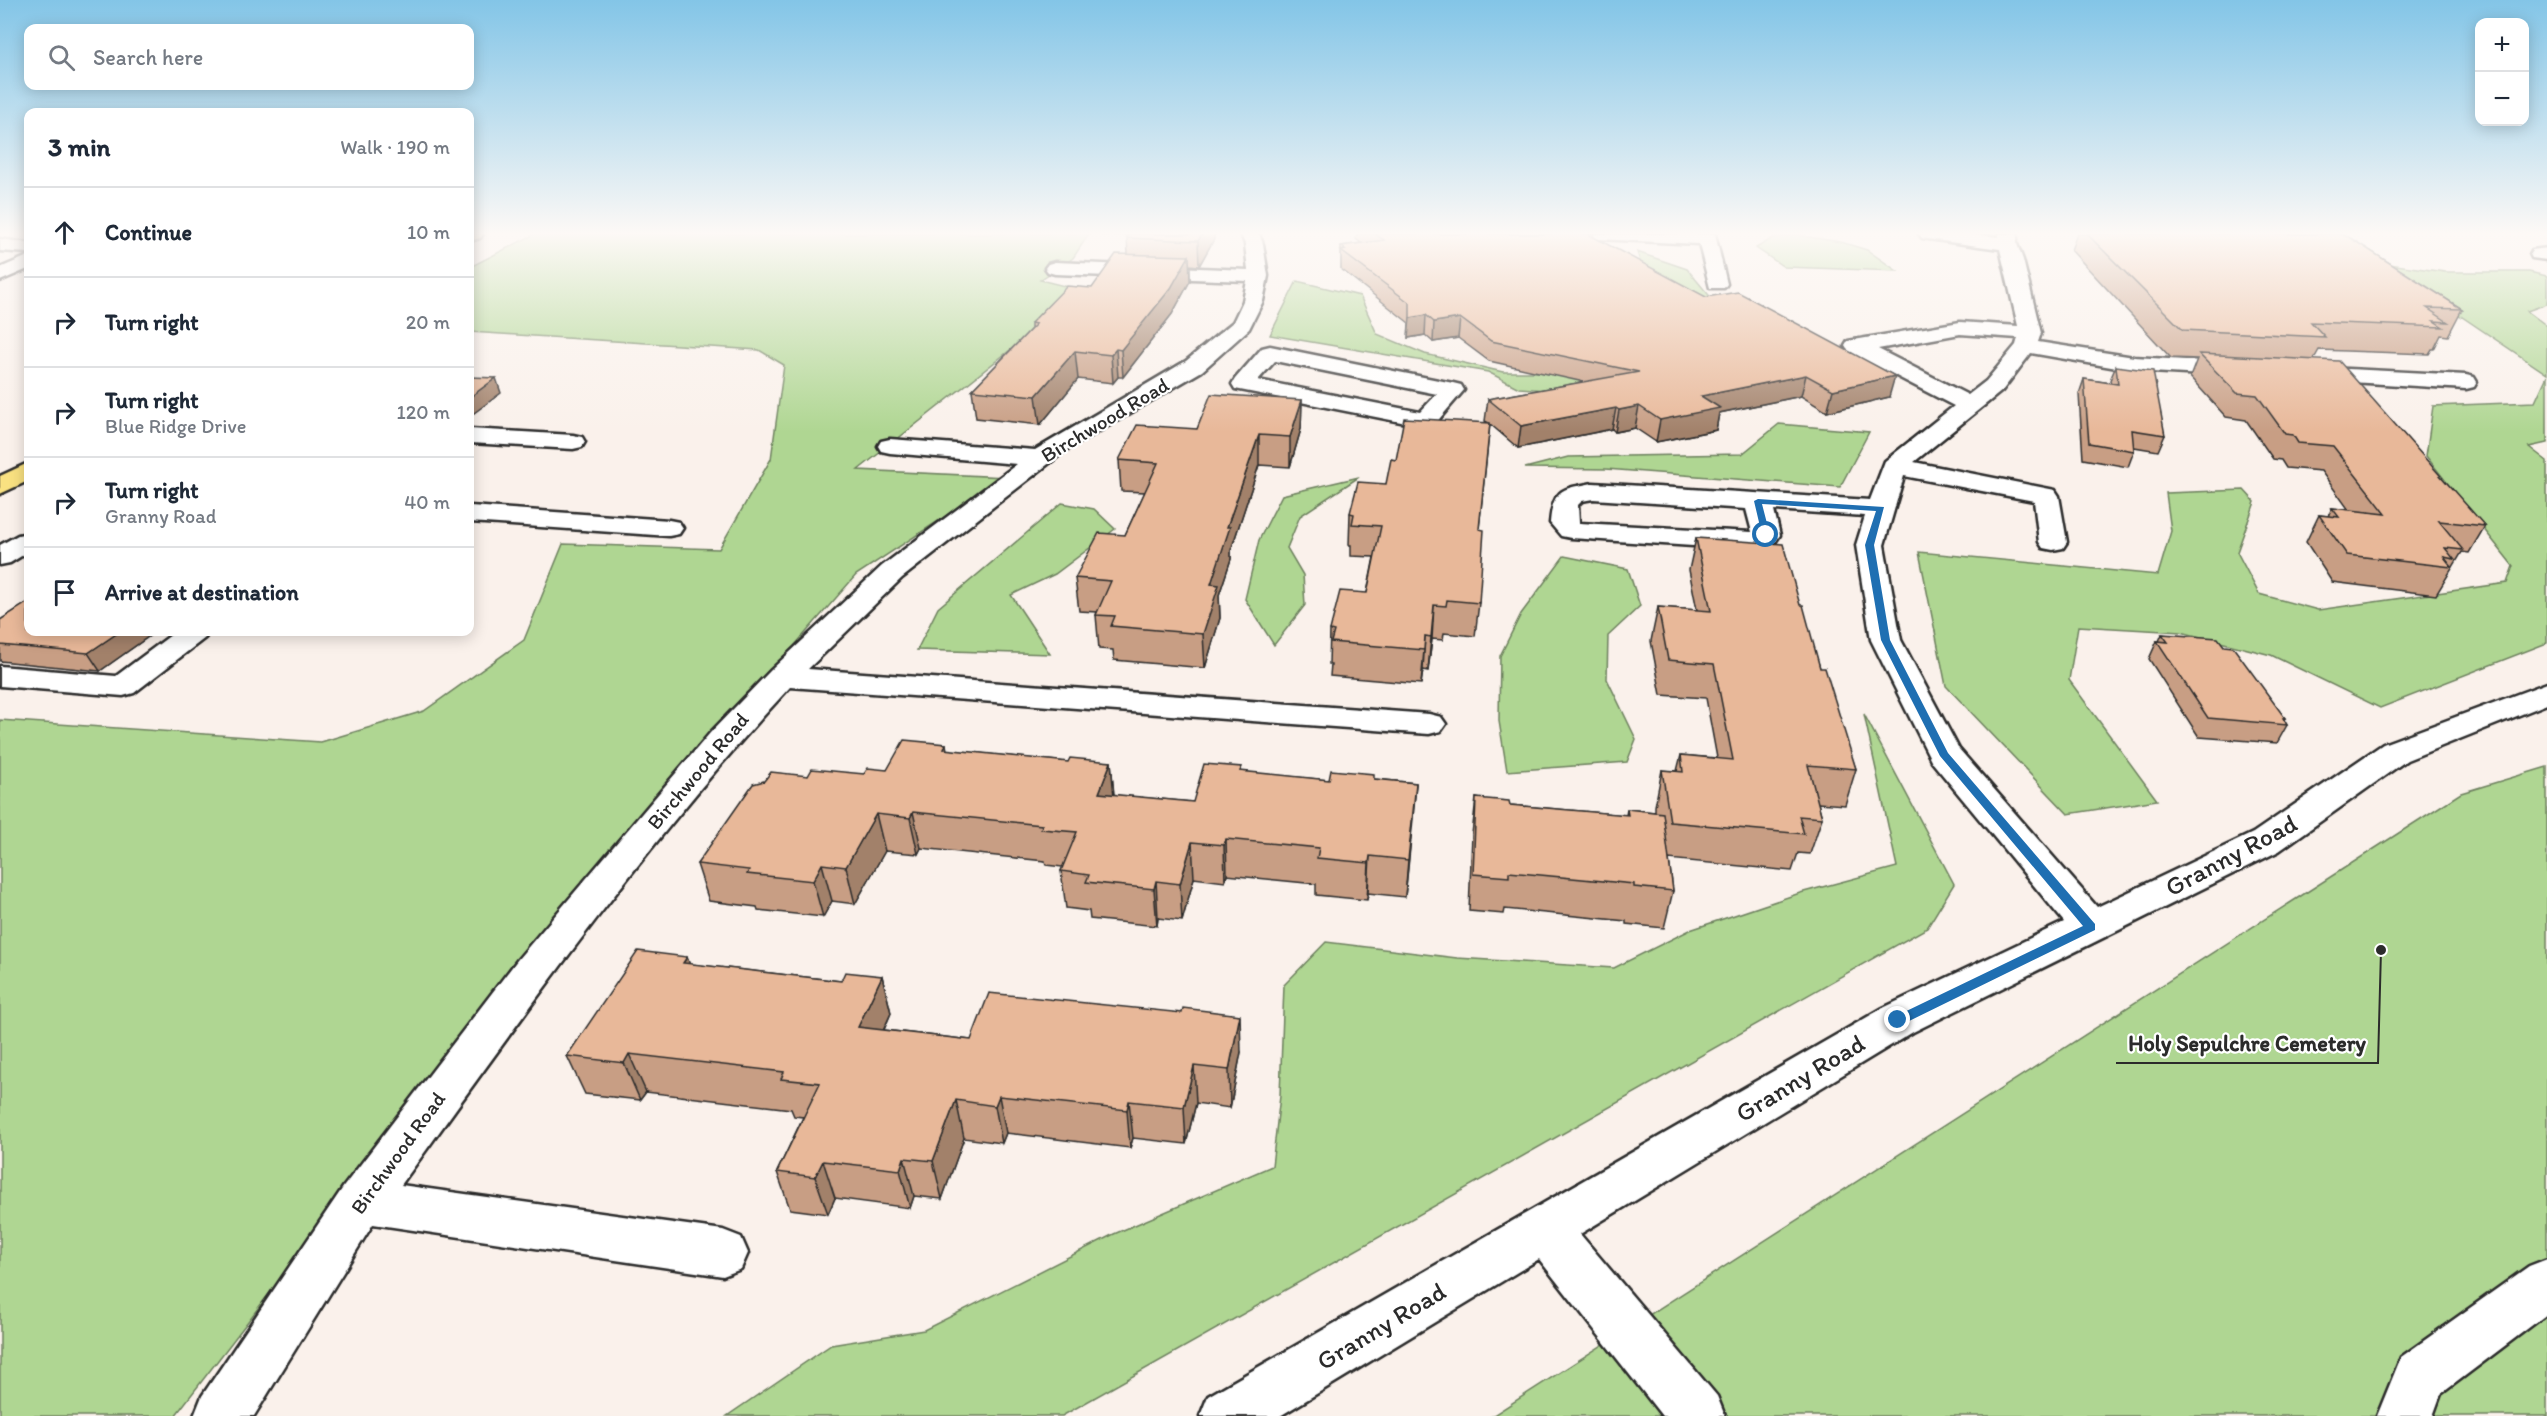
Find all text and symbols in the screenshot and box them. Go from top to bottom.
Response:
map controls [2475,18,2529,126]
button: + [2475,18,2529,72]
search box [24,24,474,90]
icon: search [45,41,78,74]
text: Search here [93,44,203,71]
button: − [2475,72,2529,126]
text: 3 min [48,131,110,163]
text: Walk · 190 m [340,135,450,159]
icon: ahead [48,216,81,249]
text: Continue [105,219,192,246]
text: 10 m [407,220,450,244]
icon: right [48,306,81,339]
text: Turn right [105,309,199,336]
text: 20 m [406,310,450,334]
street label: Birchwood Road [1036,371,1174,468]
text: Turn right [105,387,199,414]
icon: right [48,396,81,429]
text: 120 m [397,400,450,424]
text: Blue Ridge Drive [105,414,246,438]
text: Turn right [105,477,199,504]
icon: right [48,486,81,519]
text: 40 m [404,490,450,514]
text: Granny Road [105,504,216,528]
route start [1752,521,1778,547]
icon: arrive [48,576,81,609]
text: Arrive at destination [105,579,299,606]
street label: Birchwood Road [642,707,754,834]
street label: Granny Road [2160,807,2302,903]
route end [1884,1006,1910,1032]
callout: Holy Sepulchre Cemetery [2116,1023,2378,1063]
street label: Granny Road [1730,1027,1870,1129]
text: Holy Sepulchre Cemetery [2128,1030,2366,1057]
street label: Birchwood Road [345,1086,451,1219]
street label: Granny Road [1311,1275,1451,1377]

